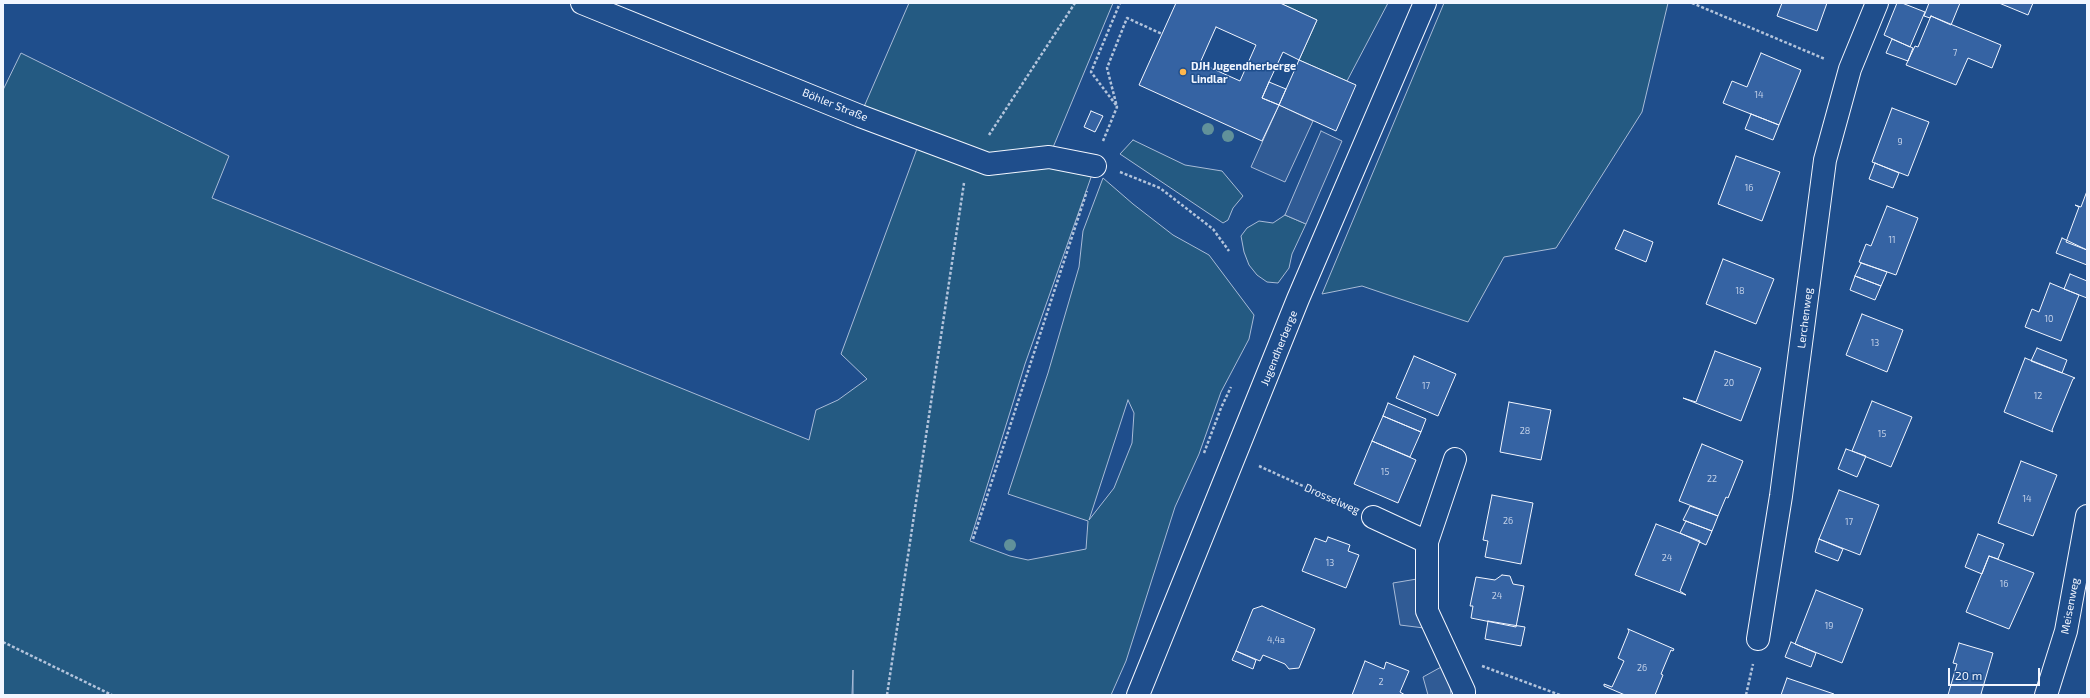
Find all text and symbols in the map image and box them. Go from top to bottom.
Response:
house number: 7 [1953,48,1957,58]
place label: DJH Jugendherberge Lindlar [1191,59,1296,85]
marker: DJH Jugendherberge Lindlar [1178,67,1188,77]
street label: Böhler Straße [800,86,870,124]
house number: 14 [1754,90,1764,100]
house number: 9 [1897,137,1903,147]
house number: 16 [1745,183,1753,193]
house number: 11 [1888,235,1896,245]
house number: 18 [1735,286,1745,296]
street label: Lerchenweg [1795,287,1815,349]
street label: Jugendherberge [1258,308,1300,388]
house number: 10 [2044,314,2054,324]
house number: 13 [1871,338,1879,348]
house number: 20 [1724,378,1734,388]
house number: 17 [1422,381,1430,391]
house number: 12 [2034,391,2042,401]
house number: 28 [1520,426,1530,436]
house number: 15 [1878,429,1886,439]
house number: 15 [1381,467,1389,477]
house number: 22 [1707,474,1717,484]
street label: Drosselweg [1302,481,1362,517]
house number: 14 [2022,494,2032,504]
house number: 26 [1503,516,1513,526]
house number: 17 [1845,517,1853,527]
house number: 24 [1662,553,1672,563]
house number: 13 [1326,558,1334,568]
street label: Meisenweg [2058,577,2082,635]
house number: 16 [2000,579,2008,589]
house number: 24 [1492,591,1502,601]
house number: 19 [1825,621,1833,631]
house number: 4,4a [1267,635,1285,645]
scale bar [1950,660,2042,686]
house number: 26 [1637,663,1647,673]
text: 20 m [1955,668,1982,682]
house number: 2 [1378,677,1384,687]

